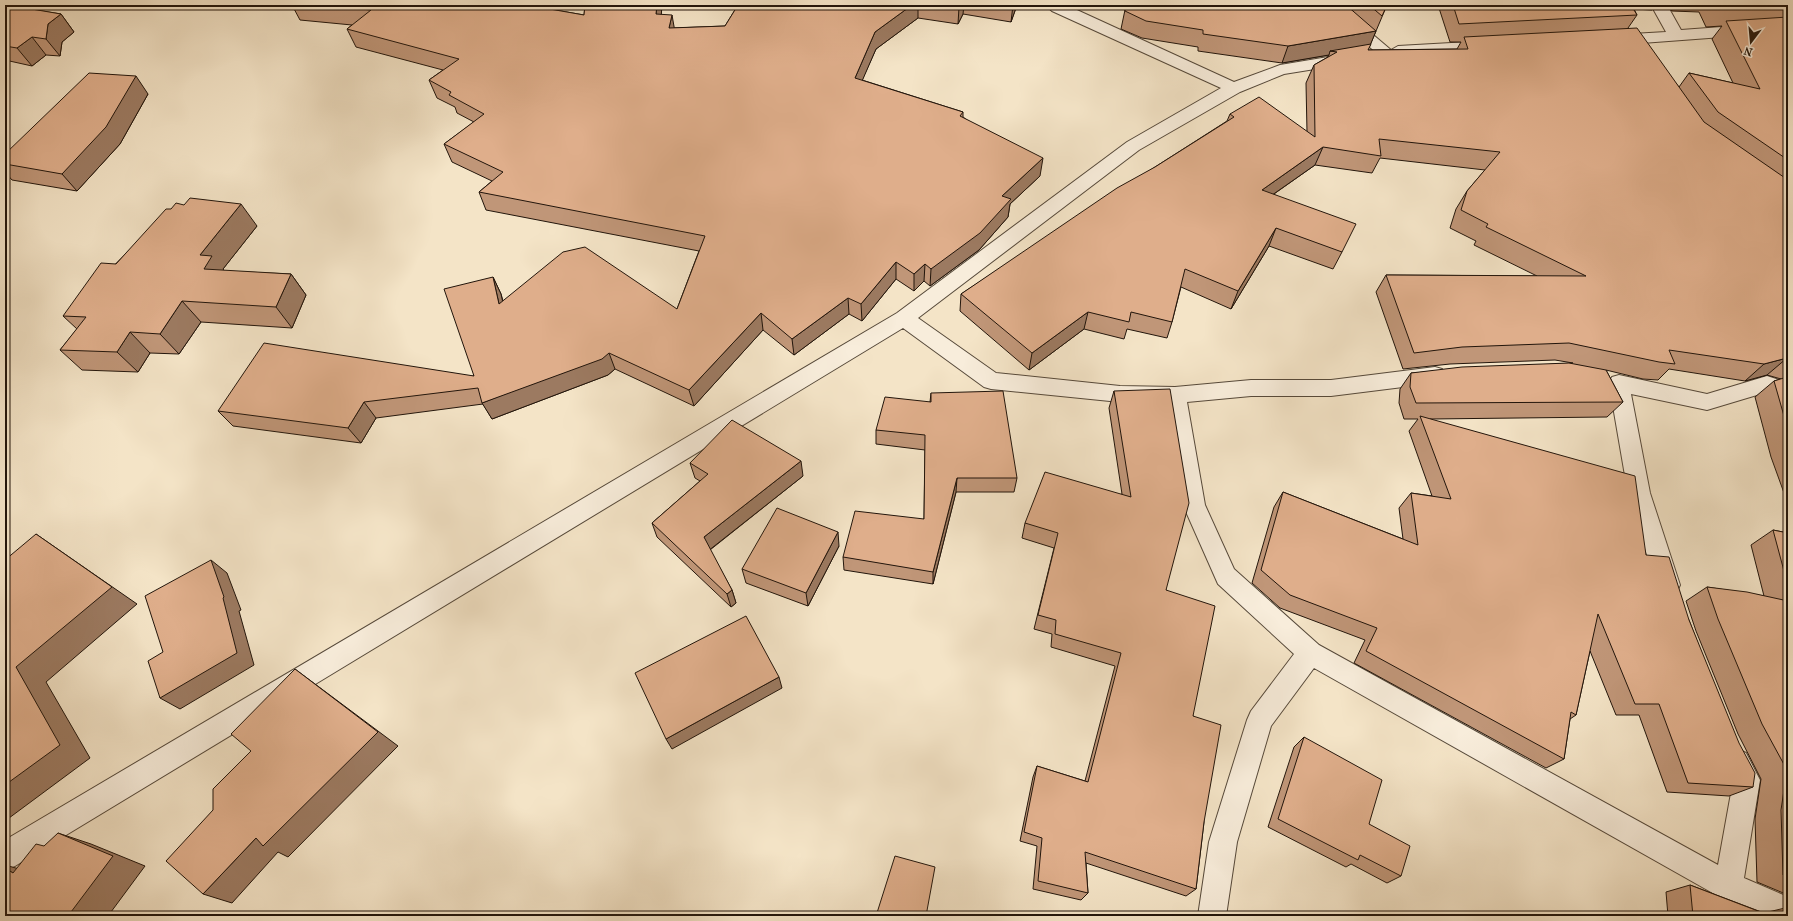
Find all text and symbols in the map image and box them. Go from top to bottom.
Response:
north arrow [1731,22,1771,62]
text: N [1742,44,1754,59]

